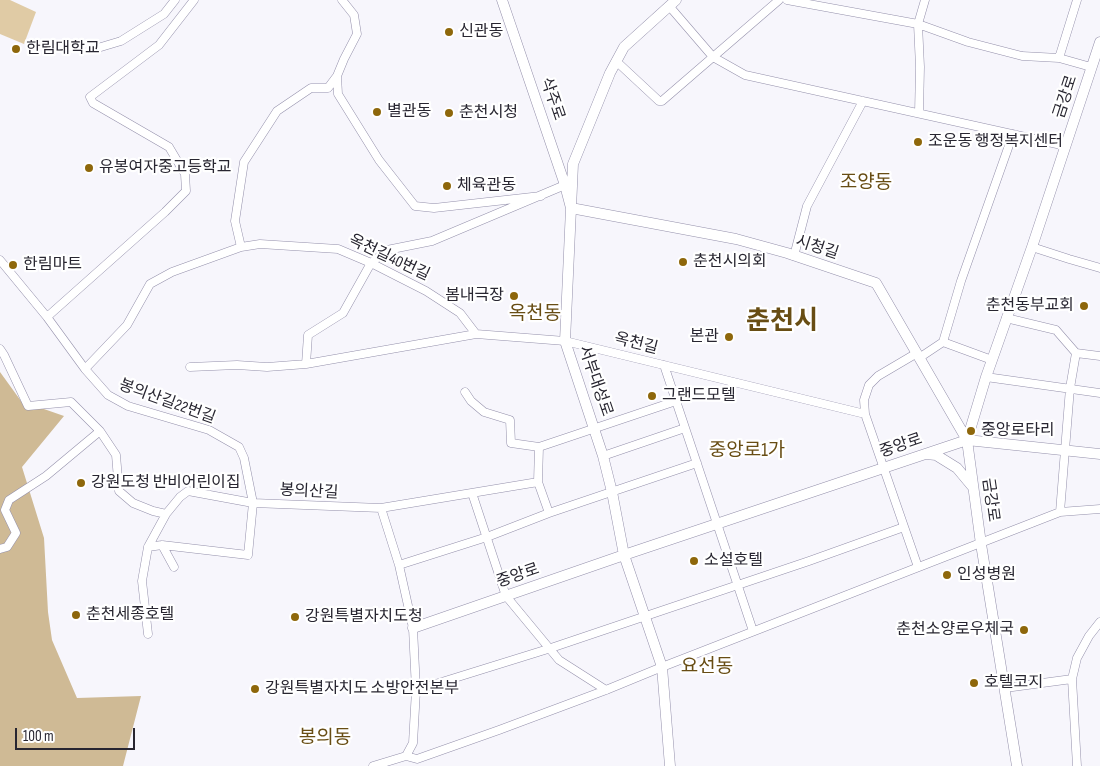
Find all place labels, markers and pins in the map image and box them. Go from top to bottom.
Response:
place label: 신관동 [459,22,503,42]
marker: 신관동 [443,26,455,38]
place label: 한림대학교 [26,39,100,59]
marker: 한림대학교 [10,43,22,55]
place label: 별관동 [387,102,431,122]
place label: 춘천시청 [459,103,518,123]
marker: 별관동 [371,106,383,118]
marker: 춘천시청 [443,107,455,119]
place label: 조운동 행정복지센터 [928,132,1063,152]
marker: 조운동 행정복지센터 [912,136,924,148]
place label: 유봉여자중고등학교 [99,158,231,178]
marker: 유봉여자중고등학교 [83,162,95,174]
place label: 체육관동 [457,176,516,196]
marker: 체육관동 [441,180,453,192]
place label: 춘천시의회 [693,252,767,272]
place label: 한림마트 [23,255,82,275]
marker: 춘천시의회 [677,256,689,268]
marker: 한림마트 [7,259,19,271]
place label: 봄내극장 [445,286,504,306]
marker: 봄내극장 [508,290,520,302]
place label: 춘천동부교회 [986,296,1074,316]
marker: 춘천동부교회 [1078,300,1090,312]
place label: 본관 [690,327,719,347]
marker: 본관 [723,331,735,343]
place label: 그랜드모텔 [662,386,736,406]
marker: 그랜드모텔 [646,390,658,402]
place label: 중앙로타리 [981,421,1055,441]
marker: 중앙로타리 [965,425,977,437]
place label: 강원도청 반비어린이집 [91,473,241,493]
marker: 강원도청 반비어린이집 [75,477,87,489]
place label: 소설호텔 [704,551,763,571]
marker: 소설호텔 [688,555,700,567]
place label: 인성병원 [957,565,1016,585]
marker: 인성병원 [941,569,953,581]
place label: 춘천세종호텔 [86,605,174,625]
place label: 강원특별자치도청 [305,607,423,627]
marker: 춘천세종호텔 [70,609,82,621]
marker: 강원특별자치도청 [289,611,301,623]
place label: 춘천소양로우체국 [896,620,1014,640]
marker: 춘천소양로우체국 [1018,624,1030,636]
place label: 호텔코지 [984,673,1043,693]
marker: 호텔코지 [968,677,980,689]
place label: 강원특별자치도 소방안전본부 [265,679,459,699]
marker: 강원특별자치도 소방안전본부 [249,683,261,695]

